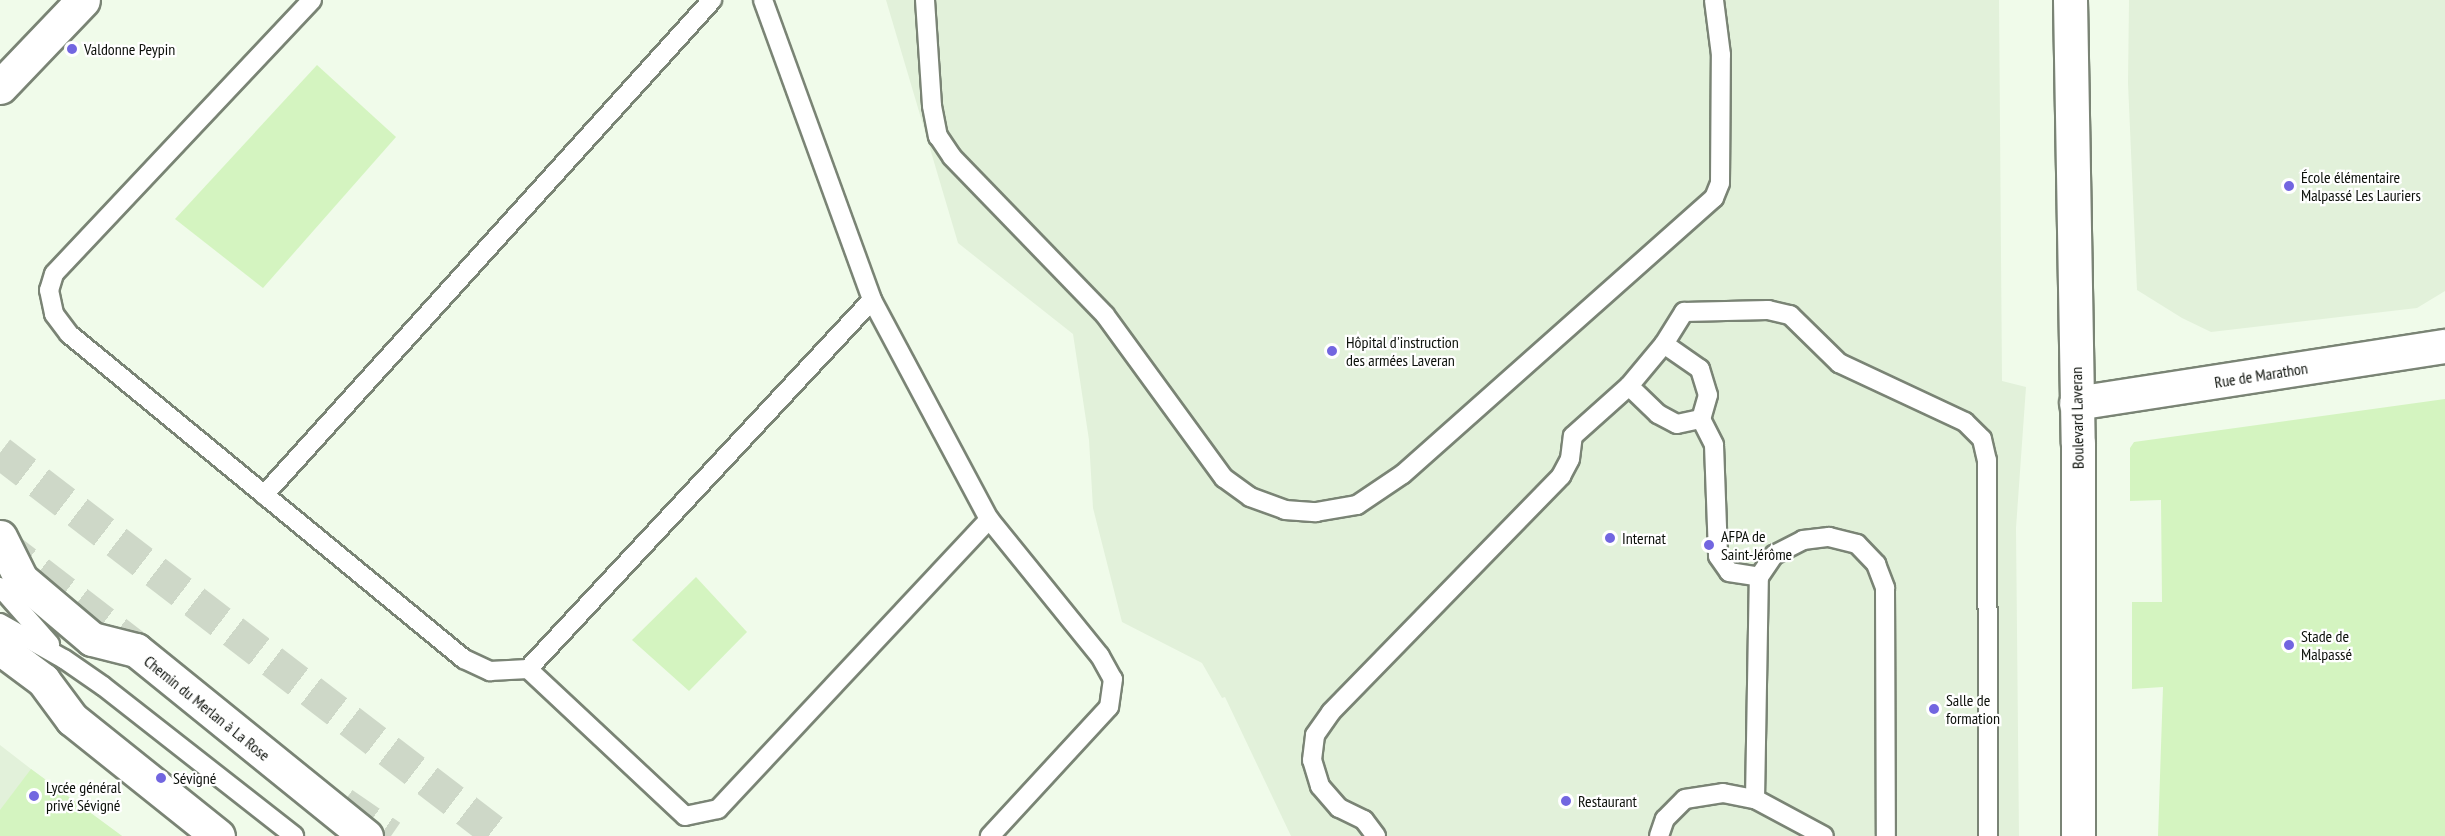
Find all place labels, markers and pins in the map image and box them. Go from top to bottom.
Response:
place label: Valdonne Peypin [84,39,175,59]
marker: Valdonne Peypin [65,42,79,56]
place label: École élémentaire Malpassé Les Lauriers [2301,167,2421,205]
marker: École élémentaire Malpassé Les Lauriers [2282,179,2296,193]
place label: Hôpital d'instruction des armées Laveran [1346,332,1459,370]
marker: Hôpital d'instruction des armées Laveran [1323,342,1341,360]
place label: AFPA de Saint-Jérôme [1721,526,1792,564]
place label: Internat [1622,528,1666,548]
marker: Internat [1603,531,1617,545]
marker: AFPA de Saint-Jérôme [1702,538,1716,552]
place label: Stade de Malpassé [2301,626,2352,664]
marker: Stade de Malpassé [2282,638,2296,652]
place label: Salle de formation [1946,690,2000,728]
marker: Salle de formation [1927,702,1941,716]
place label: Sévigné [173,768,216,788]
marker: Sévigné [154,771,168,785]
place label: Lycée général privé Sévigné [46,777,121,815]
marker: Lycée général privé Sévigné [27,789,41,803]
place label: Restaurant [1578,791,1637,811]
marker: Restaurant [1559,794,1573,808]

